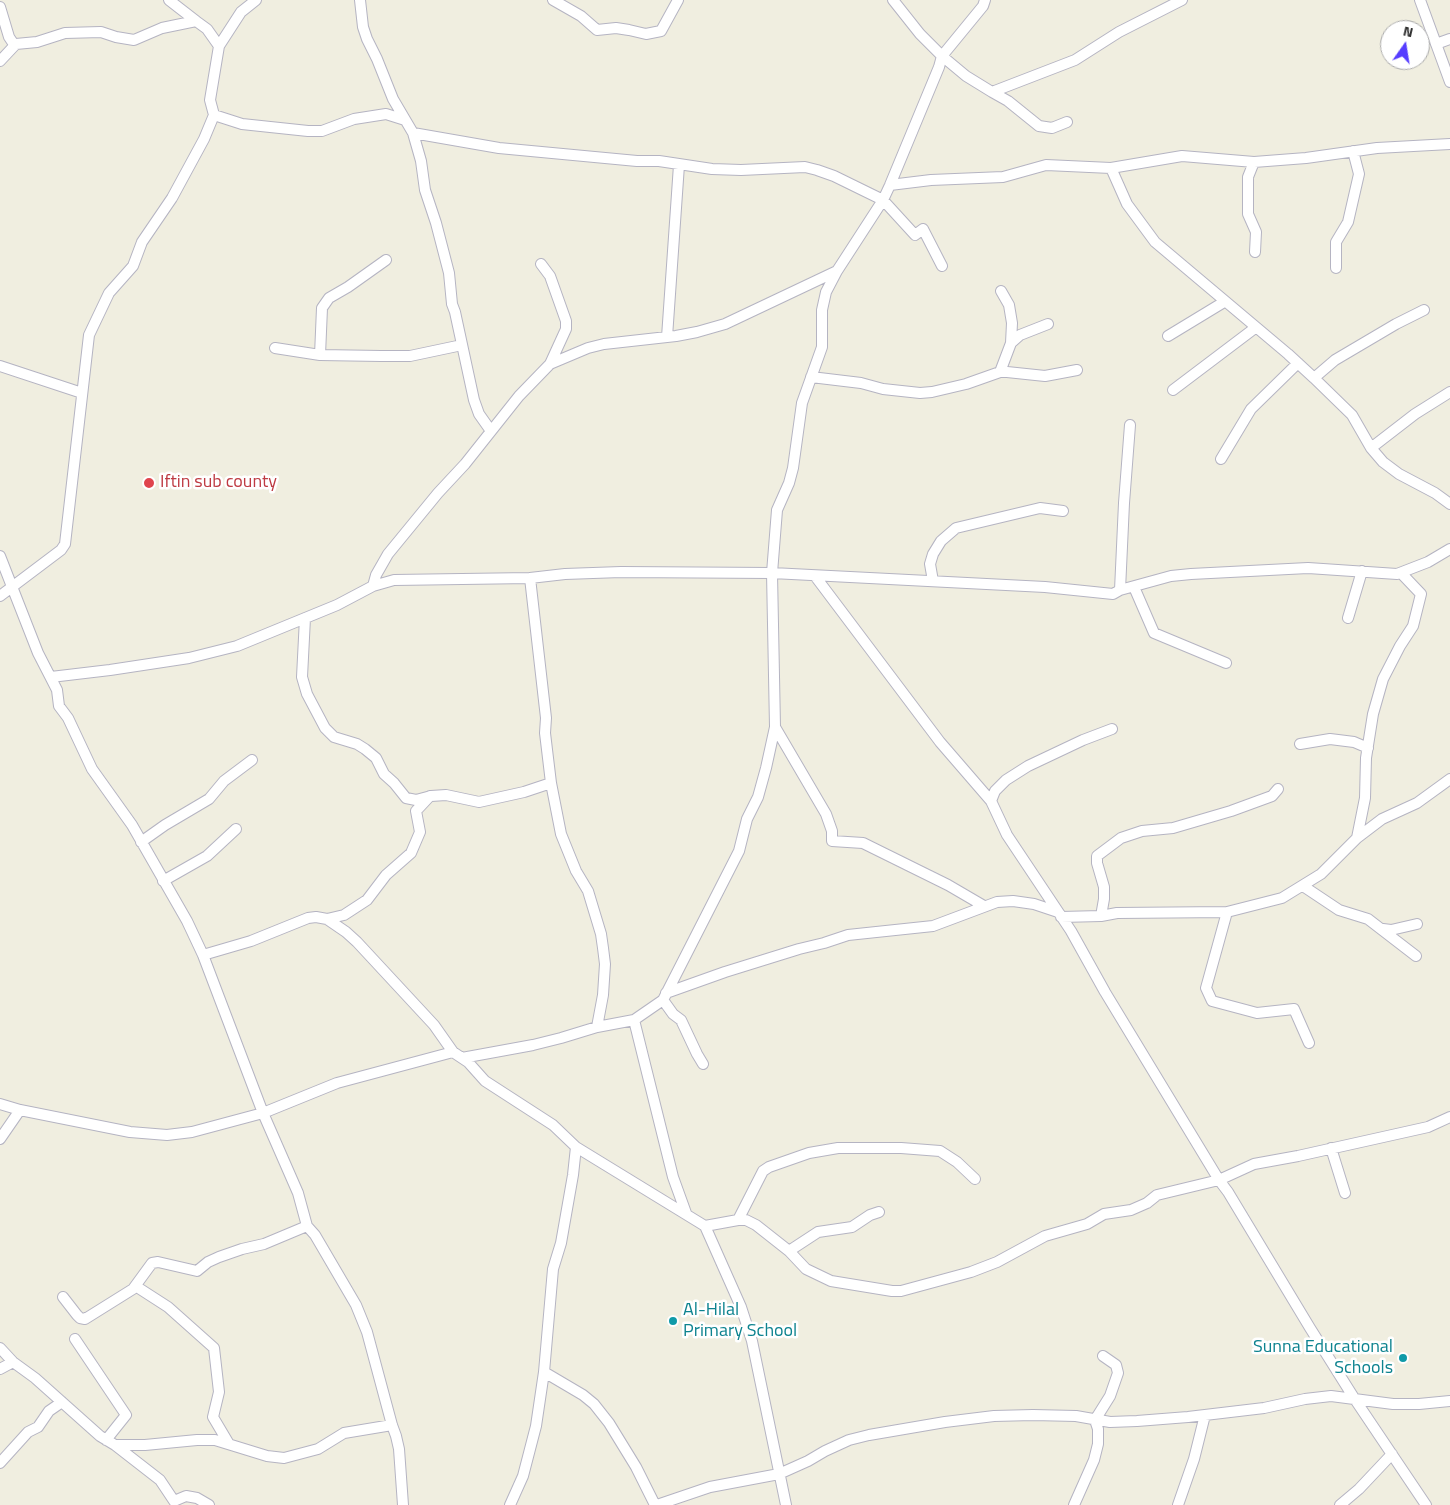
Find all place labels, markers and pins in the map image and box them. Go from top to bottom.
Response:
place label: Iftin sub county [160,472,277,494]
marker: Iftin sub county [142,476,156,490]
place label: Al-Hilal Primary School [683,1300,797,1342]
marker: Al-Hilal Primary School [667,1315,679,1327]
place label: Sunna Educational Schools [1253,1337,1393,1380]
marker: Sunna Educational Schools [1397,1352,1409,1364]

